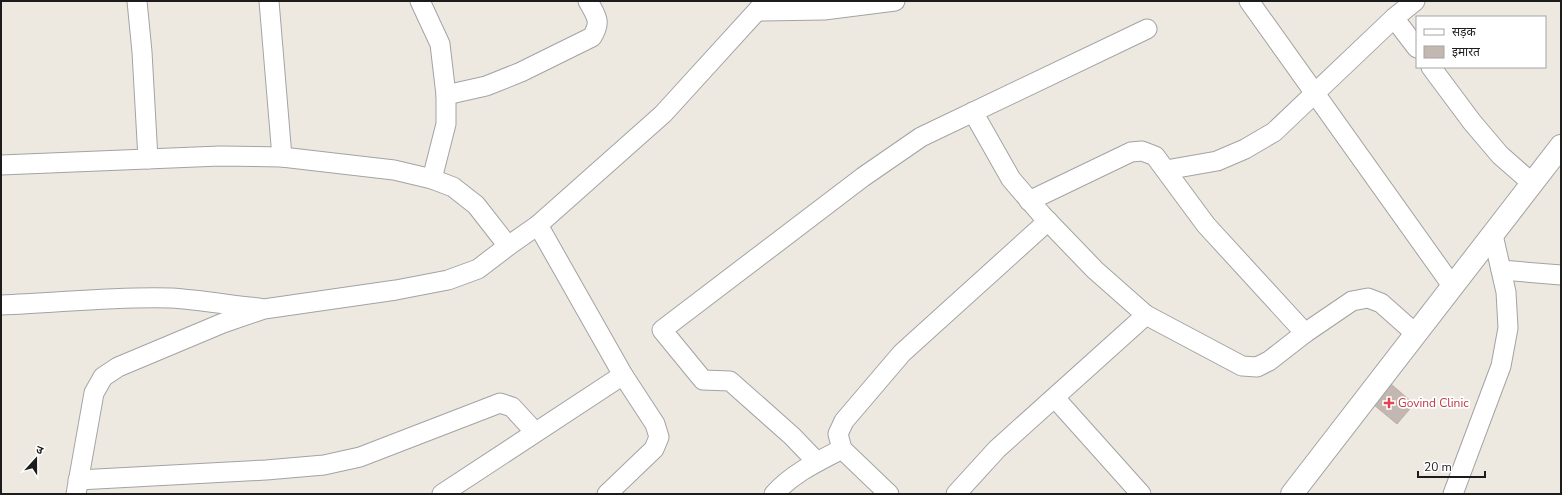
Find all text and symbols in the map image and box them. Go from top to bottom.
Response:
legend [1416,16,1546,68]
text: सड़क [1452,24,1477,40]
text: इमारत [1452,44,1481,60]
place label: Govind Clinic [1398,395,1469,411]
marker: Govind Clinic [1383,397,1395,409]
north arrow [16,439,56,479]
text: उ [34,442,46,458]
scale bar [1418,453,1485,479]
text: 20 m [1424,459,1452,475]

